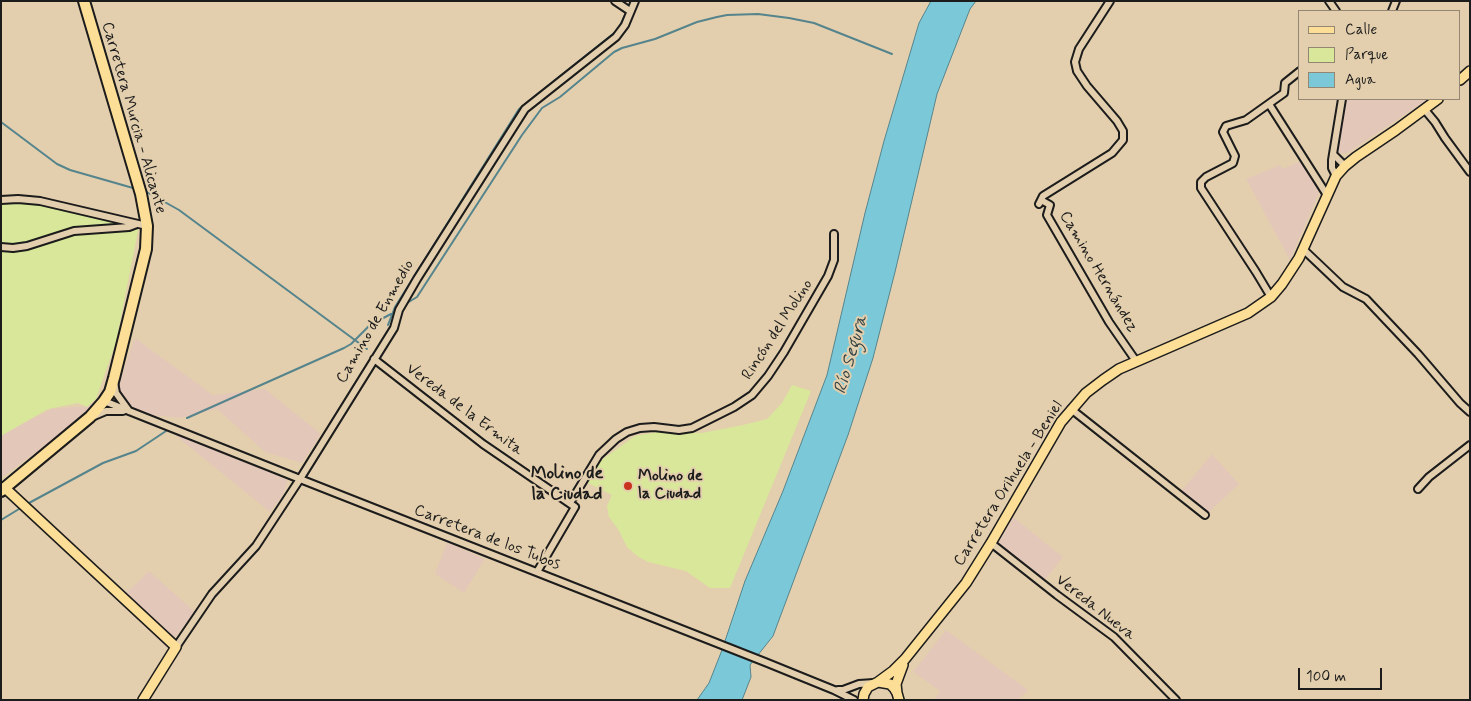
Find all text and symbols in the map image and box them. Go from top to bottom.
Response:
legend [1298,10,1461,100]
street label: Carretera Murcia - Alicante [96,20,170,216]
text: Calle [1345,20,1377,40]
text: Parque [1345,45,1388,65]
text: Agua [1345,70,1376,90]
street label: Camino Hernández [1054,208,1142,336]
street label: Camino de Enmedio [333,257,419,387]
street label: Rincón del Molino [738,276,818,384]
water label: Río Segura [830,313,874,397]
street label: Vereda de la Ermita [402,360,526,460]
street label: Carretera Orihuela - Beniel [950,398,1068,570]
district label: Molino de la Ciudad [531,463,603,506]
place label: Molino de la Ciudad [638,467,703,505]
marker: Molino de la Ciudad [622,480,634,492]
street label: Carretera de los Tubos [411,501,563,575]
street label: Vereda Nueva [1051,571,1139,645]
scale bar [1301,658,1385,690]
text: 100 m [1306,667,1346,687]

